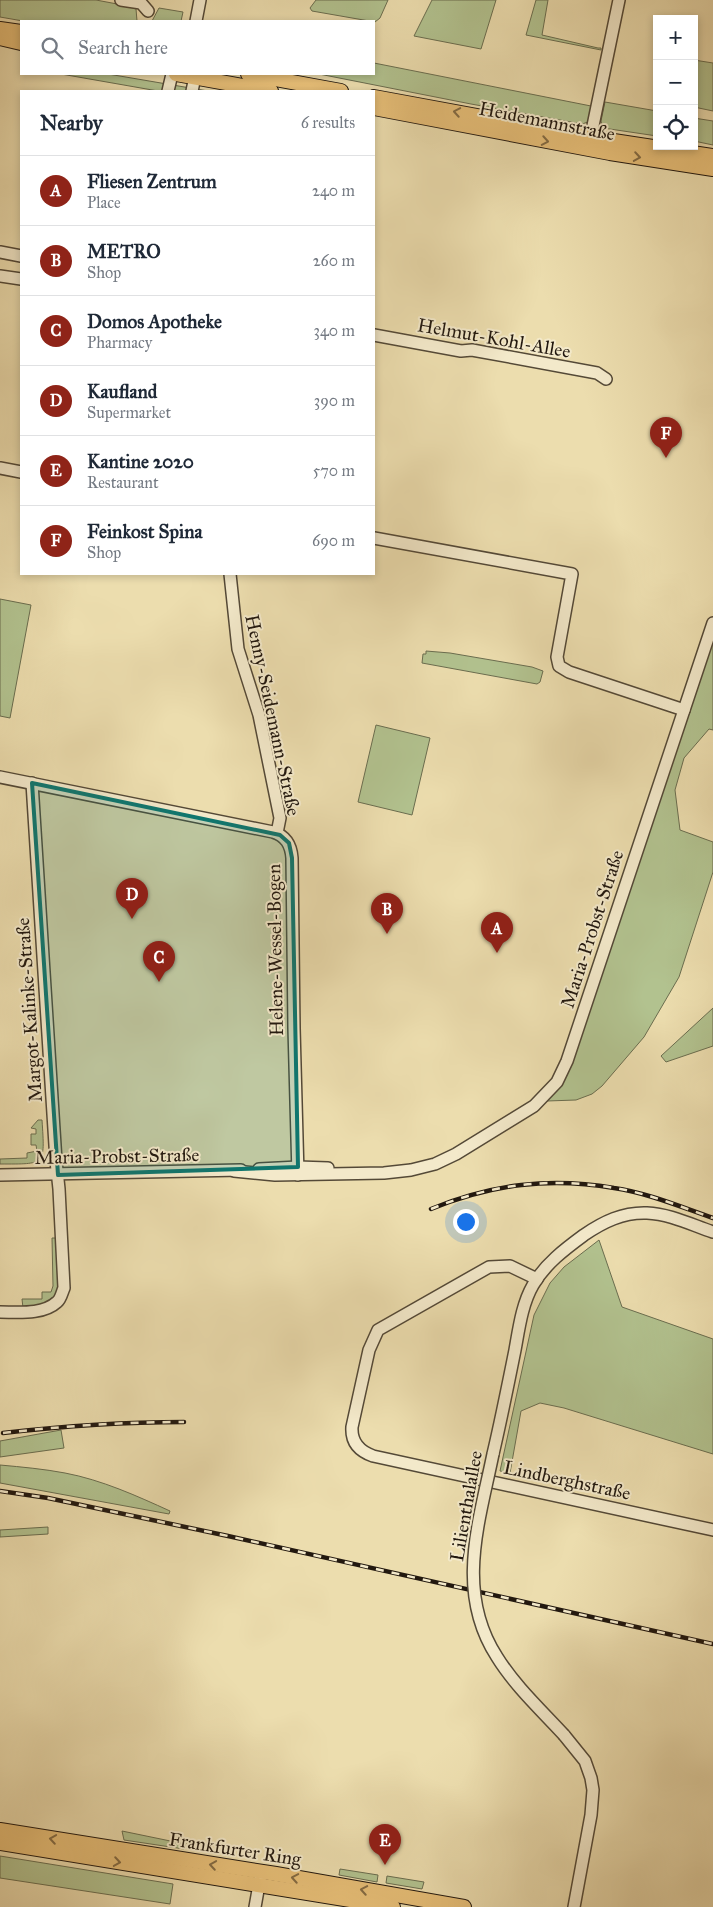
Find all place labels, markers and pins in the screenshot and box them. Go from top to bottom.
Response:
pin: F [650,417,682,458]
pin: D [116,878,148,919]
pin: B [371,893,403,934]
pin: A [481,912,513,953]
pin: C [143,941,175,982]
pin: E [369,1824,401,1865]

